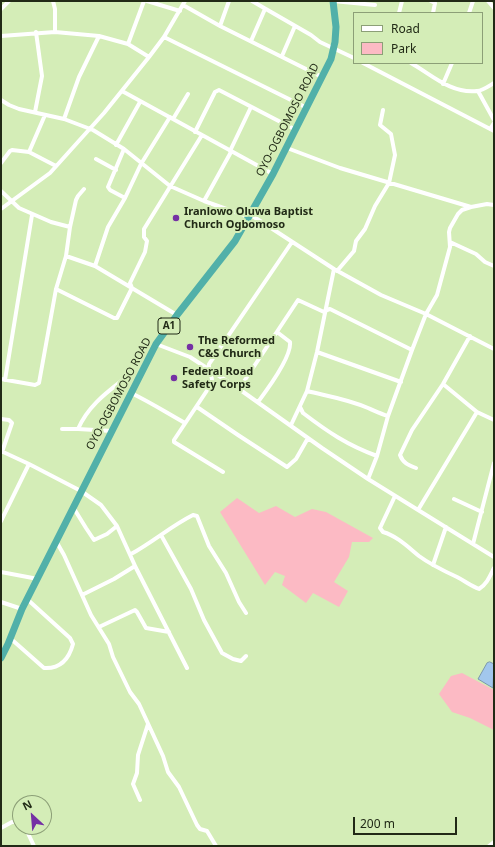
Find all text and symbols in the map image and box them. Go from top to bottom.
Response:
legend [353,12,483,64]
text: Road [391,20,420,37]
text: Park [391,40,416,57]
street label: OYO-OGBOMOSO ROAD [254,61,322,179]
place label: Iranlowo Oluwa Baptist Church Ogbomoso [184,205,313,231]
marker: Iranlowo Oluwa Baptist Church Ogbomoso [171,213,181,223]
road number: A1 [158,318,180,334]
place label: The Reformed C&S Church [198,334,275,360]
street label: OYO-OGBOMOSO ROAD [84,336,154,452]
marker: The Reformed C&S Church [185,342,195,352]
place label: Federal Road Safety Corps [182,365,253,391]
marker: Federal Road Safety Corps [169,373,179,383]
north arrow [12,795,52,835]
text: N [20,796,34,813]
scale bar [355,809,459,835]
text: 200 m [360,815,395,832]

